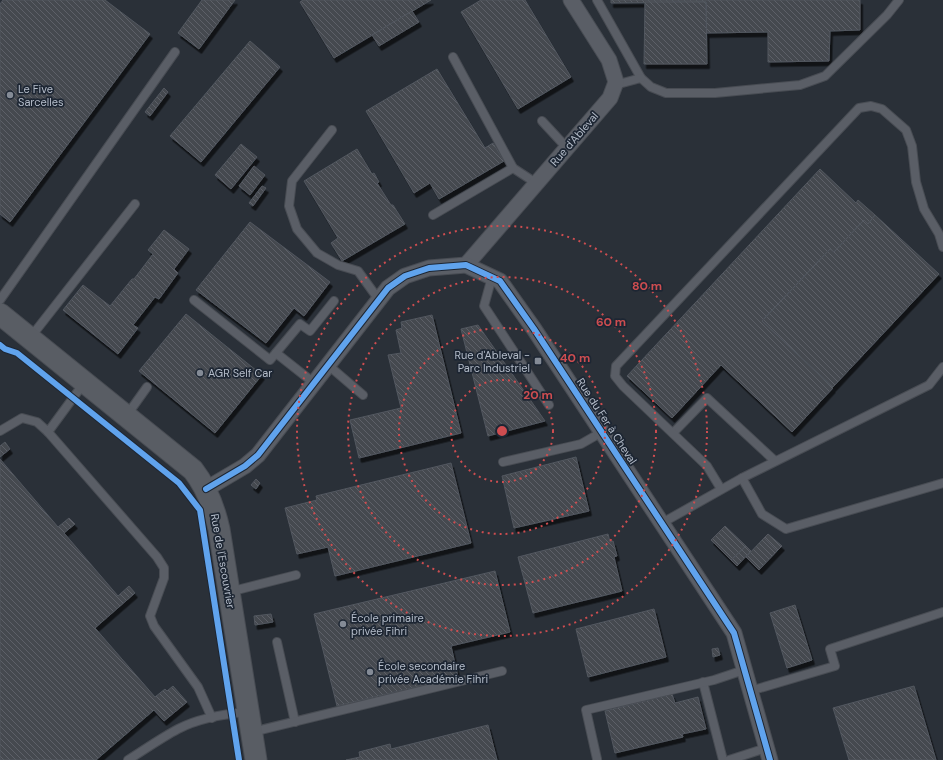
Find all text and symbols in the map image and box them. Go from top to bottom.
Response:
place label: Le Five Sarcelles [18,82,63,109]
marker: Le Five Sarcelles [5,90,15,100]
street label: Rue d'Ableval [547,109,601,169]
text: 80 m [632,278,662,294]
text: 60 m [596,314,626,330]
place label: Rue d'Ableval - Parc Industriel [455,348,530,375]
text: 40 m [560,350,590,366]
marker: Rue d'Ableval - Parc Industriel [533,356,543,366]
place label: AGR Self Car [208,366,272,380]
marker: AGR Self Car [195,368,205,378]
street label: Rue du Fer à Cheval [574,375,640,467]
text: 20 m [523,387,553,403]
centre of rings [495,424,509,438]
street label: Rue de l'Escouvrier [208,513,238,609]
place label: École primaire privée Fihri [351,611,424,638]
marker: École primaire privée Fihri [338,619,348,629]
place label: École secondaire privée Académie Fihri [378,659,488,686]
marker: École secondaire privée Académie Fihri [365,667,375,677]

